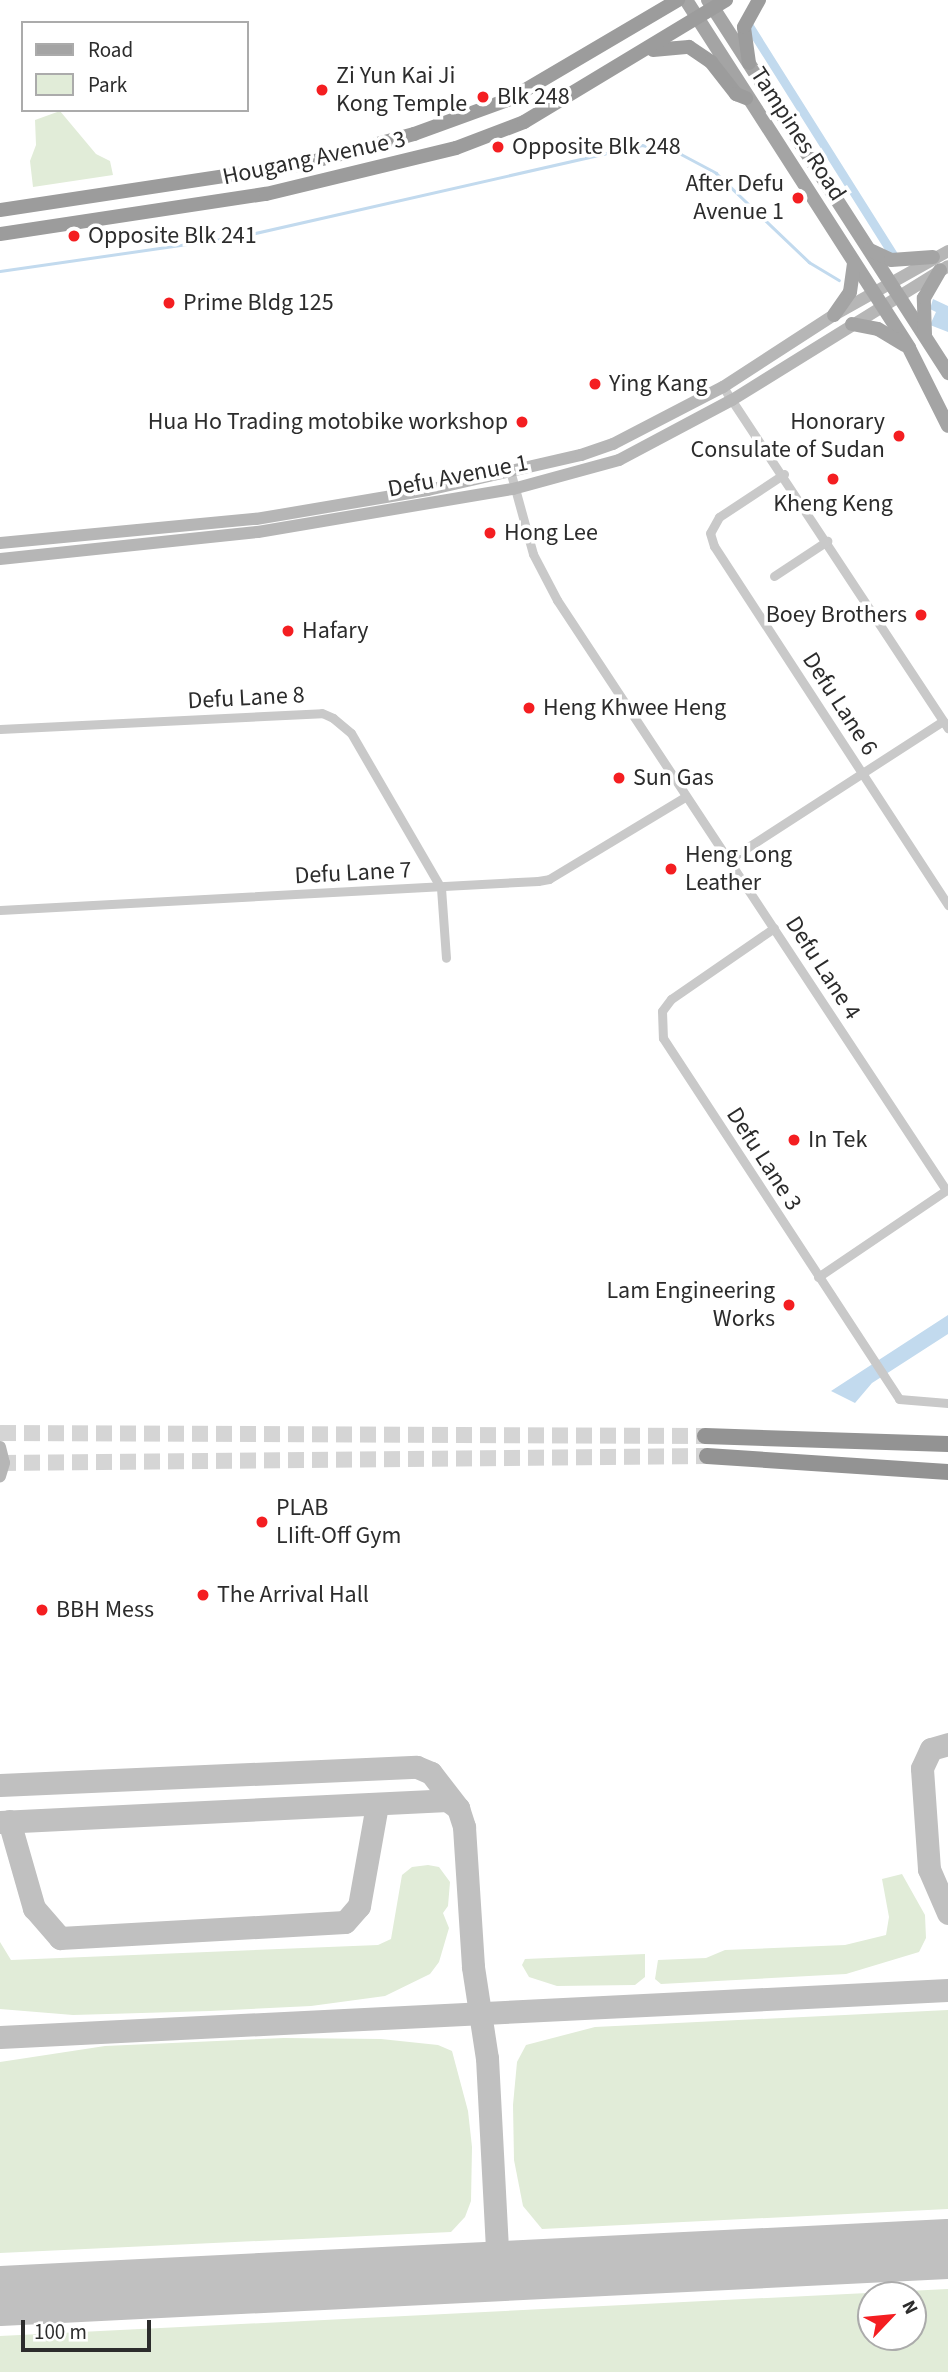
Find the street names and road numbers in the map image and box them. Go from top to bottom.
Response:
street label: Tampines Road [744,62,852,206]
street label: Hougang Avenue 3 [220,125,408,191]
street label: Defu Avenue 1 [385,448,531,504]
street label: Defu Lane 6 [796,647,884,761]
street label: Defu Lane 8 [187,681,305,715]
street label: Defu Lane 7 [294,856,412,890]
street label: Defu Lane 4 [779,911,867,1025]
street label: Defu Lane 3 [720,1102,808,1216]

